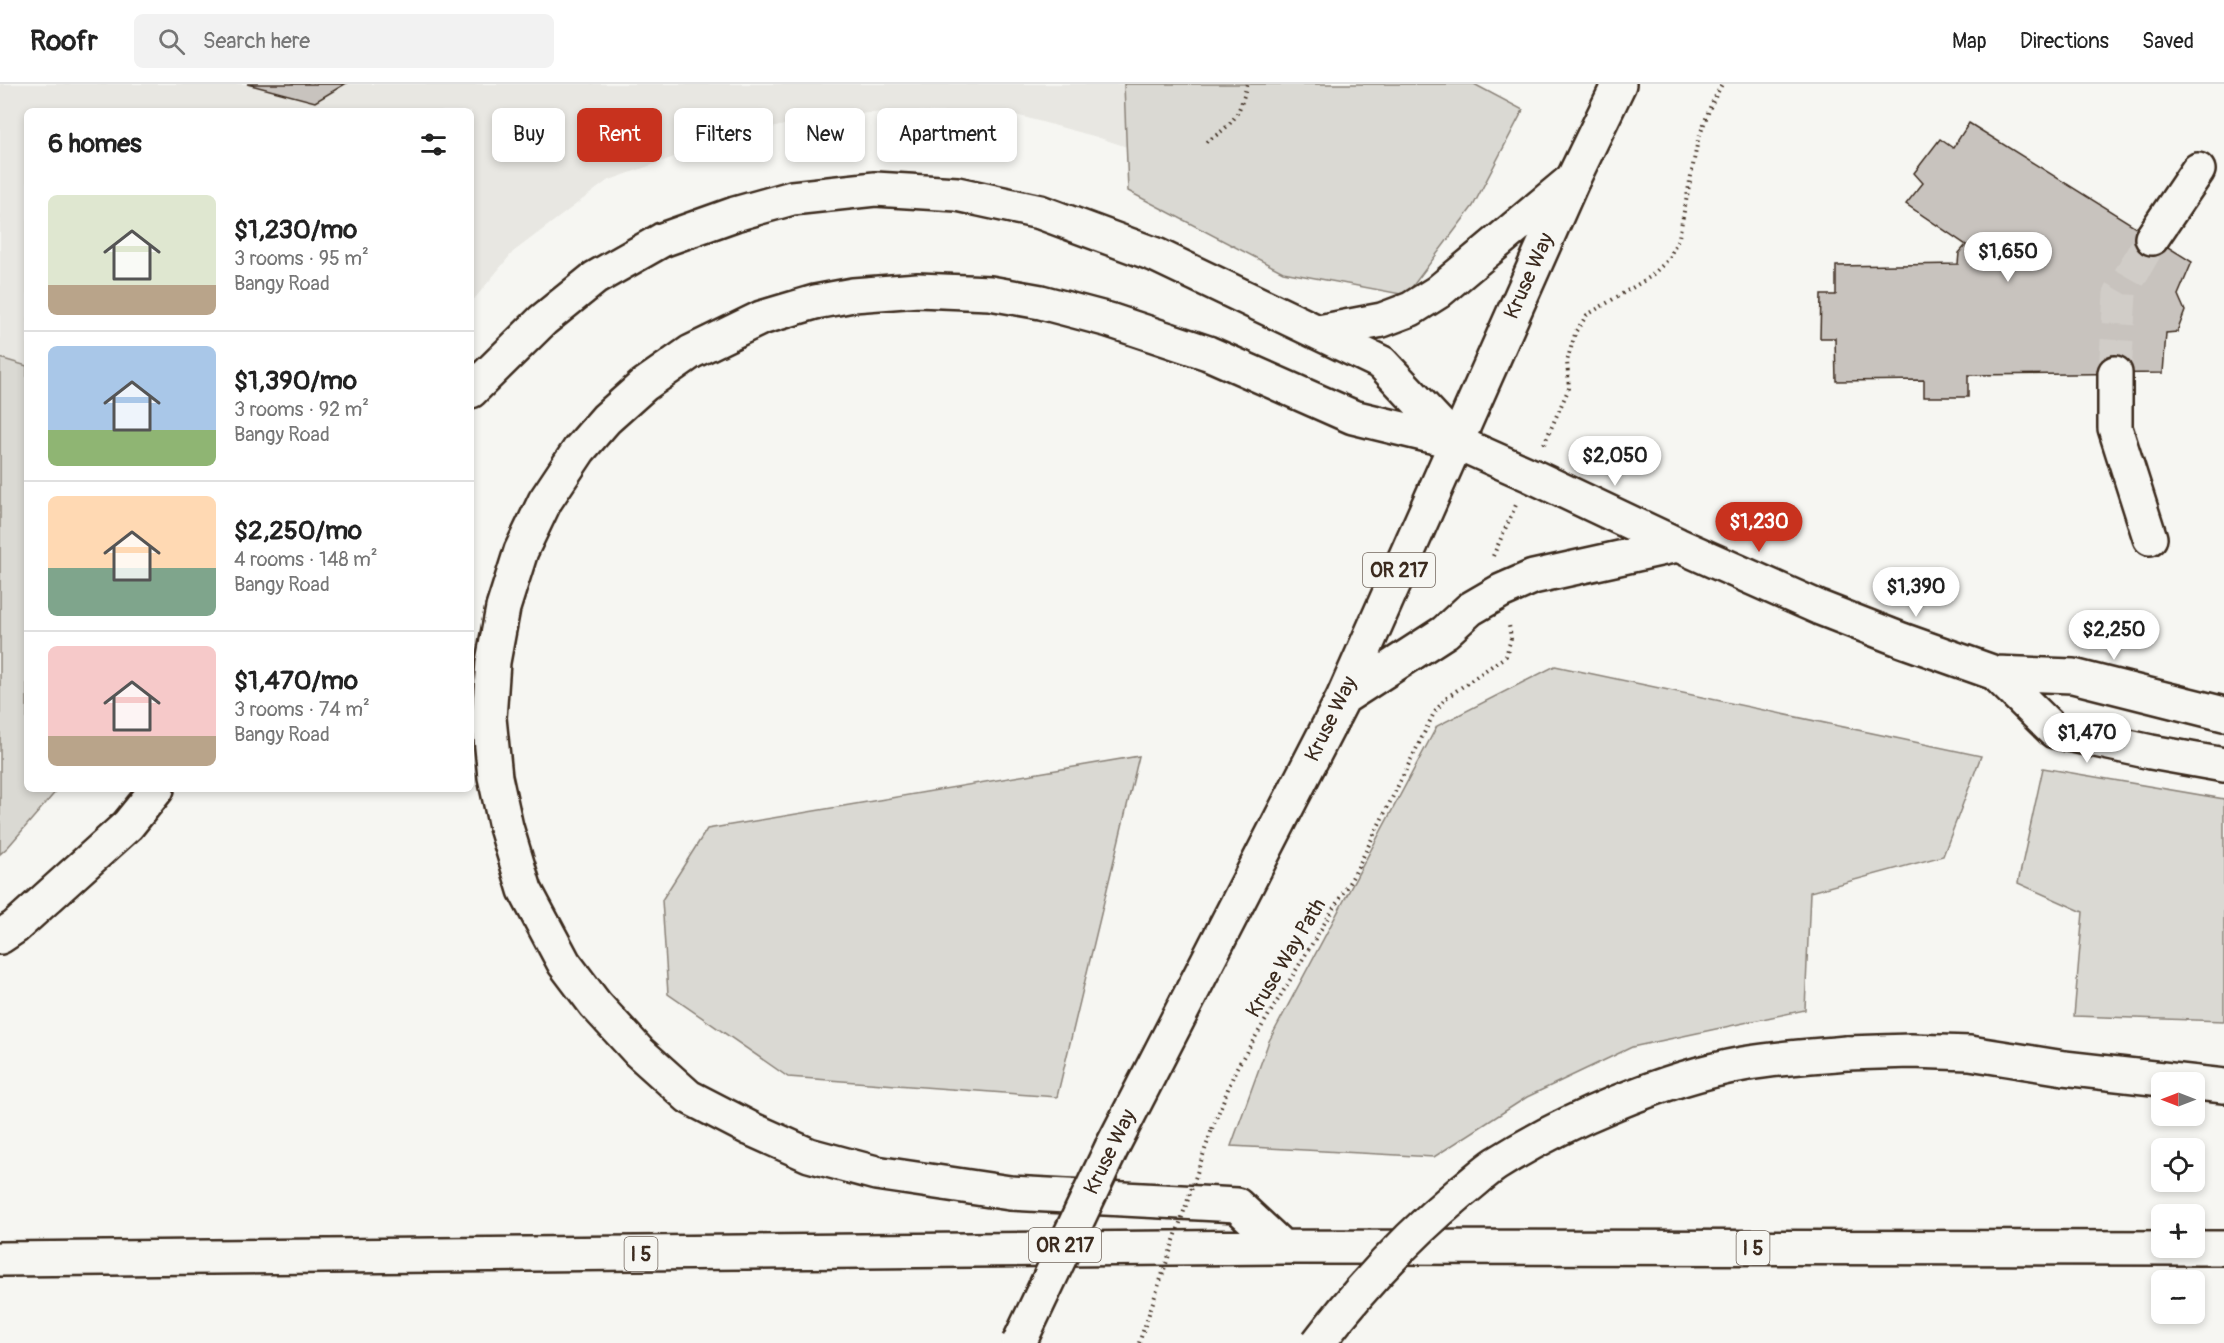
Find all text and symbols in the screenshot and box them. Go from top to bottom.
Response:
search box [134,14,554,68]
text: Roofr [30,24,98,59]
icon: search [155,25,188,58]
text: Search here [203,27,310,55]
text: Map [1952,28,1987,55]
text: Directions [2020,28,2109,55]
text: Saved [2142,28,2194,55]
chip: Buy [492,108,565,162]
chip: Rent [577,108,662,162]
chip: Filters [674,108,773,162]
chip: New [785,108,865,162]
chip: Apartment [877,108,1017,162]
text: 6 homes [48,128,142,160]
icon: filters [417,128,450,161]
text: $1,230/mo [234,214,357,246]
icon: home [96,219,168,291]
street label: Kruse Way [1498,229,1560,323]
pin: $1,650 [1959,232,2057,283]
text: $1,650 [1978,239,2038,264]
text: 3 rooms · 95 m² [234,246,369,271]
text: Bangy Road [234,271,330,296]
text: $1,390/mo [234,365,357,397]
icon: home [96,370,168,442]
text: 3 rooms · 92 m² [234,397,369,422]
text: Bangy Road [234,422,330,447]
pin: $2,050 [1566,436,1664,487]
text: $2,050 [1582,443,1648,468]
pin: $1,230 [1710,502,1808,553]
text: $1,230 [1729,509,1789,534]
text: $2,250/mo [234,515,362,547]
icon: home [96,520,168,592]
text: 4 rooms · 148 m² [234,547,378,572]
road number: OR 217 [1363,553,1435,587]
pin: $1,390 [1867,567,1965,618]
text: Bangy Road [234,572,330,597]
text: $1,390 [1887,574,1945,599]
pin: $2,250 [2065,610,2163,661]
text: $2,250 [2083,617,2145,642]
text: $1,470/mo [234,665,358,697]
icon: home [96,670,168,742]
street label: Kruse Way [1299,672,1363,766]
text: 3 rooms · 74 m² [234,697,370,722]
pin: $1,470 [2038,713,2136,764]
text: $1,470 [2057,720,2117,745]
text: Bangy Road [234,722,330,747]
street label: Kruse Way Path [1240,893,1332,1023]
north arrow [2151,1072,2205,1126]
map controls [2151,1072,2205,1324]
street label: Kruse Way [1078,1105,1142,1199]
button: locate [2151,1138,2205,1192]
button: + [2151,1204,2205,1258]
road number: OR 217 [1029,1228,1101,1262]
road number: I 5 [1736,1231,1770,1265]
road number: I 5 [624,1237,658,1271]
button: − [2151,1270,2205,1324]

